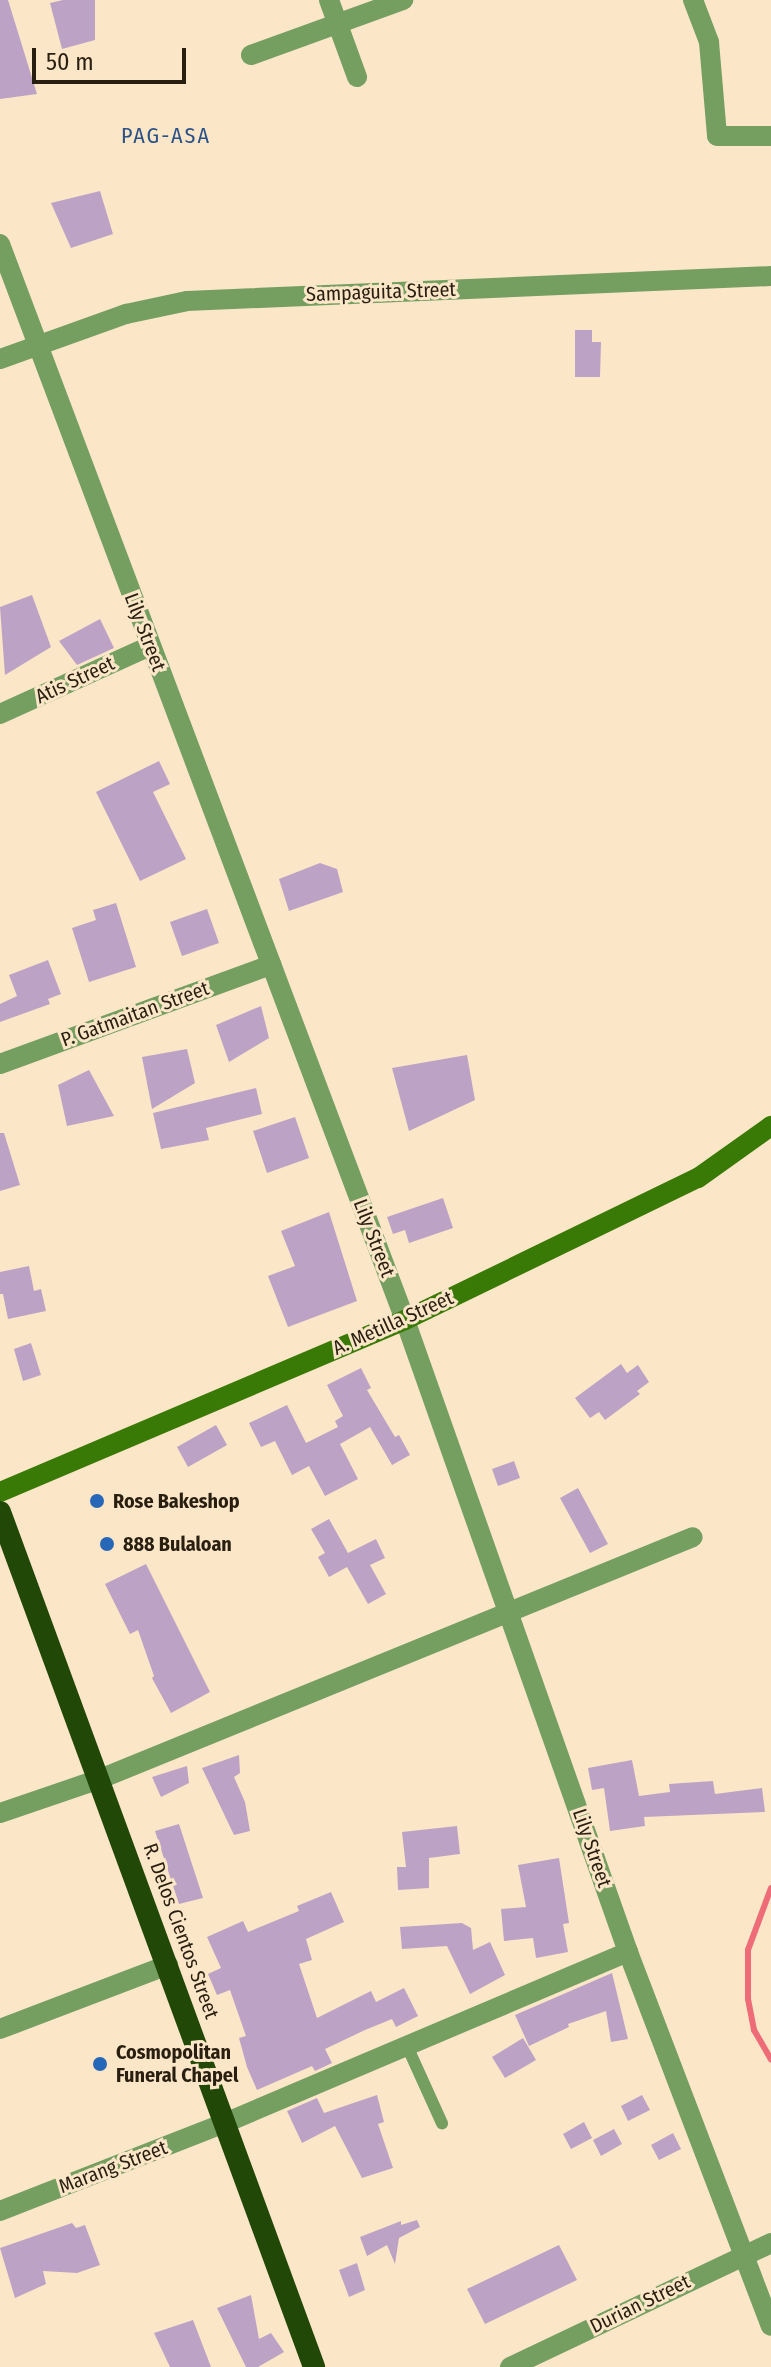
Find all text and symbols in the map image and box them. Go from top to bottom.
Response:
scale bar [36,32,190,82]
text: 50 m [46,48,94,76]
district label: PAG-ASA [121,123,211,149]
street label: Sampaguita Street [306,277,456,307]
street label: Lily Street [119,590,171,674]
street label: Atis Street [32,651,118,709]
street label: P. Gatmaitan Street [58,976,212,1052]
street label: Lily Street [348,1196,400,1280]
street label: A. Metilla Street [329,1286,457,1360]
place label: Rose Bakeshop [113,1489,240,1513]
marker: Rose Bakeshop [88,1492,106,1510]
place label: 888 Bulaloan [123,1532,232,1556]
marker: 888 Bulaloan [98,1535,116,1553]
street label: Lily Street [567,1805,617,1891]
street label: R. Delos Cientos Street [138,1840,224,2022]
place label: Cosmopolitan Funeral Chapel [116,2040,238,2087]
marker: Cosmopolitan Funeral Chapel [91,2055,109,2073]
street label: Marang Street [55,2135,171,2199]
street label: Durian Street [586,2269,694,2339]

